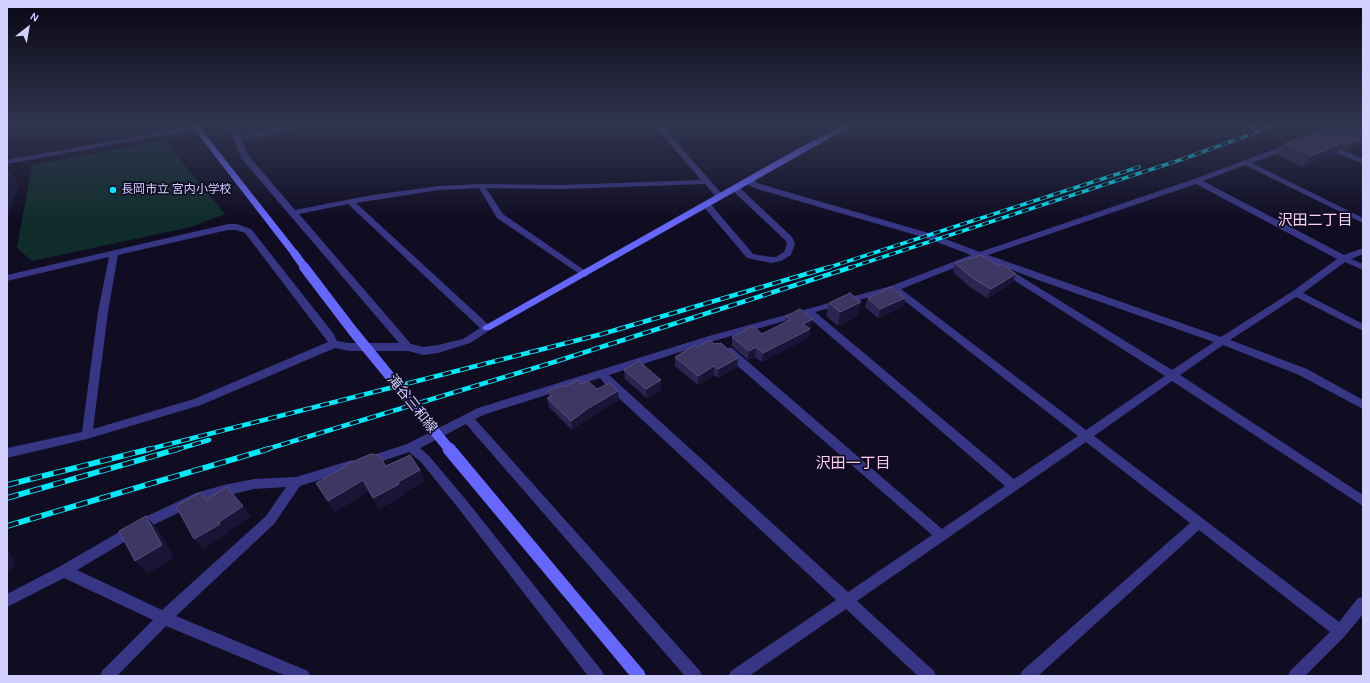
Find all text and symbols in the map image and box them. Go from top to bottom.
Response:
north arrow [8,8,48,48]
text: N [28,10,41,25]
place label: 長岡市立 宮内小学校 [121,183,232,197]
marker: 長岡市立 宮内小学校 [108,185,118,195]
district label: 沢田二丁目 [1278,212,1352,230]
street label: 滝谷三和線 [383,372,441,436]
district label: 沢田一丁目 [816,455,890,473]

